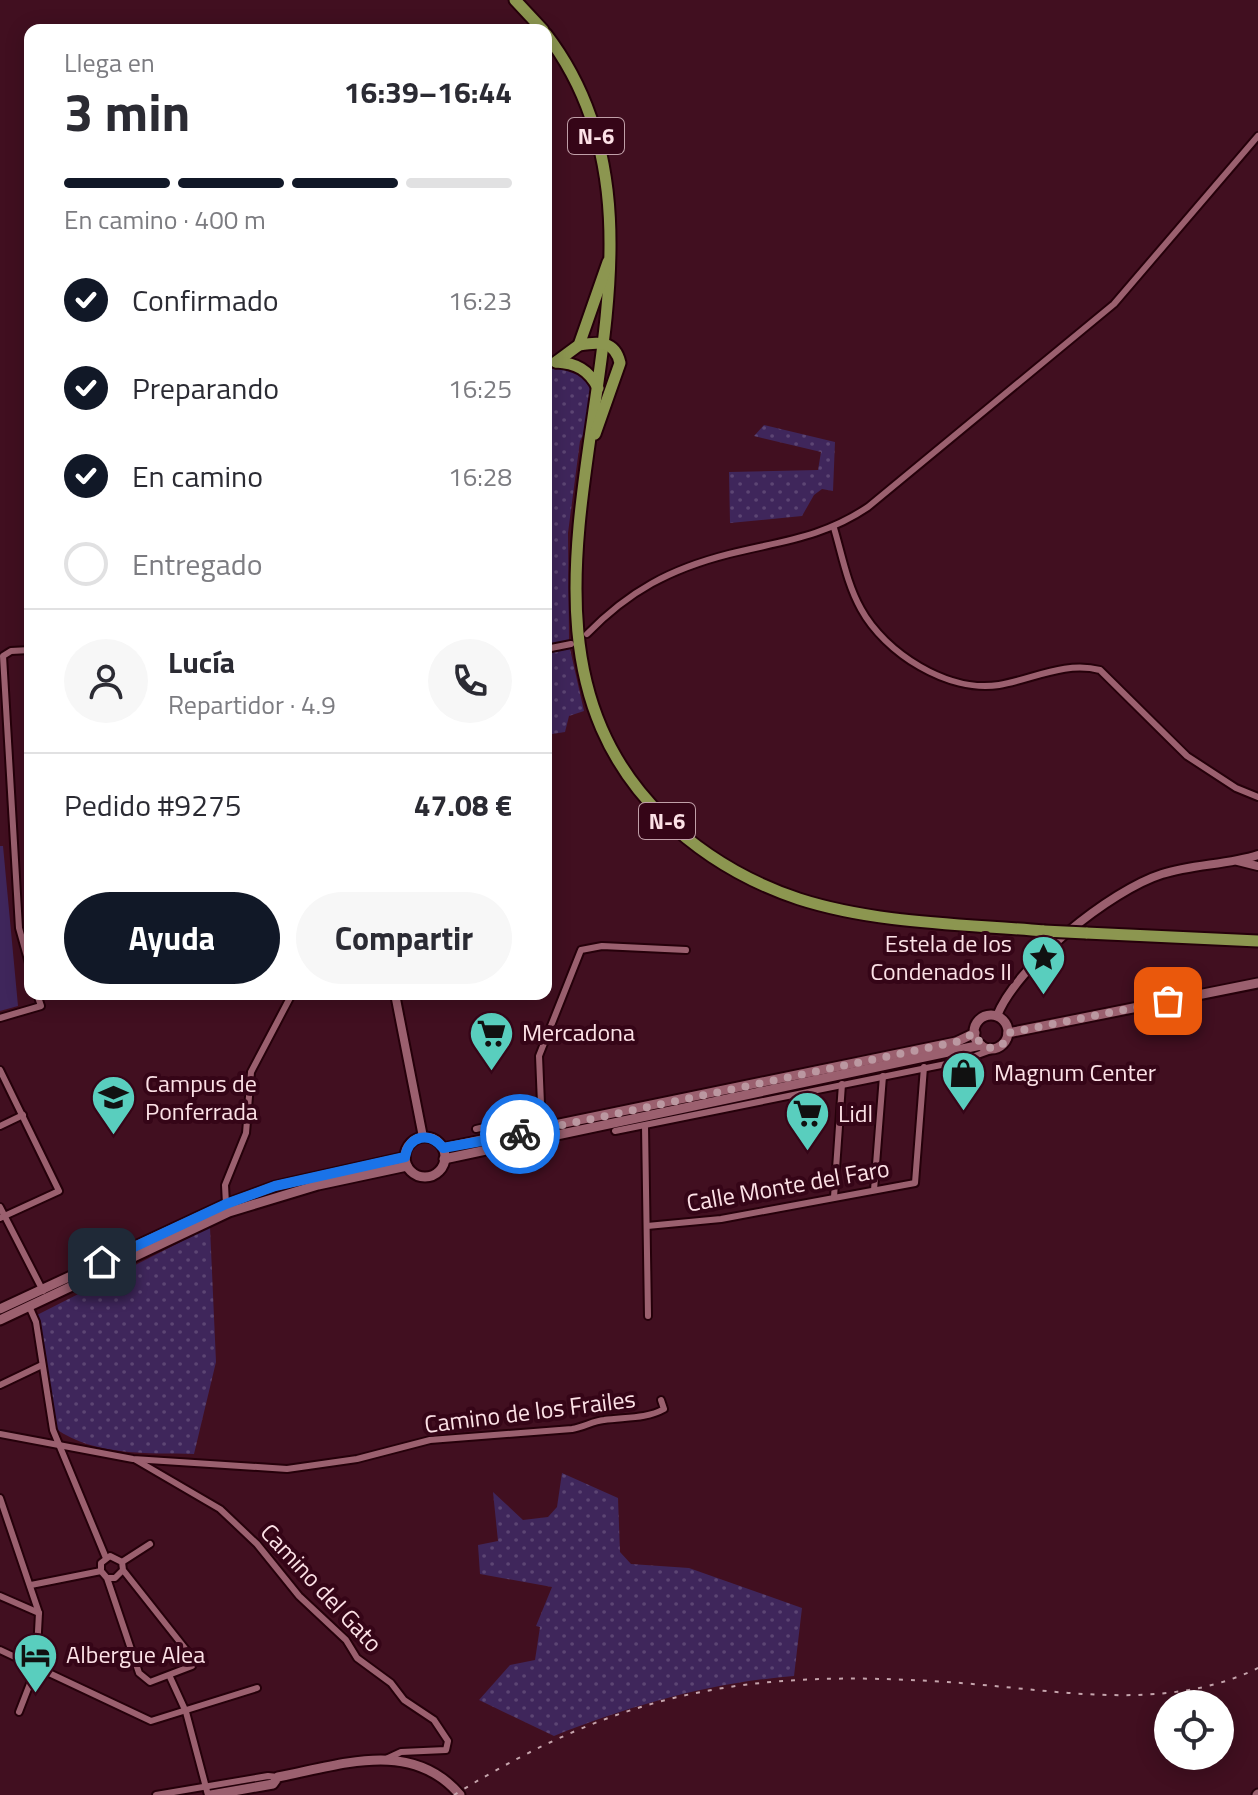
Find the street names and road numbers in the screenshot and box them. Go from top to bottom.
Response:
road number: N-6 [568,118,624,154]
road number: N-6 [639,803,695,839]
street label: Calle Monte del Faro [684,1149,892,1221]
street label: Camino de los Frailes [422,1380,638,1442]
street label: Camino del Gato [252,1515,391,1660]

